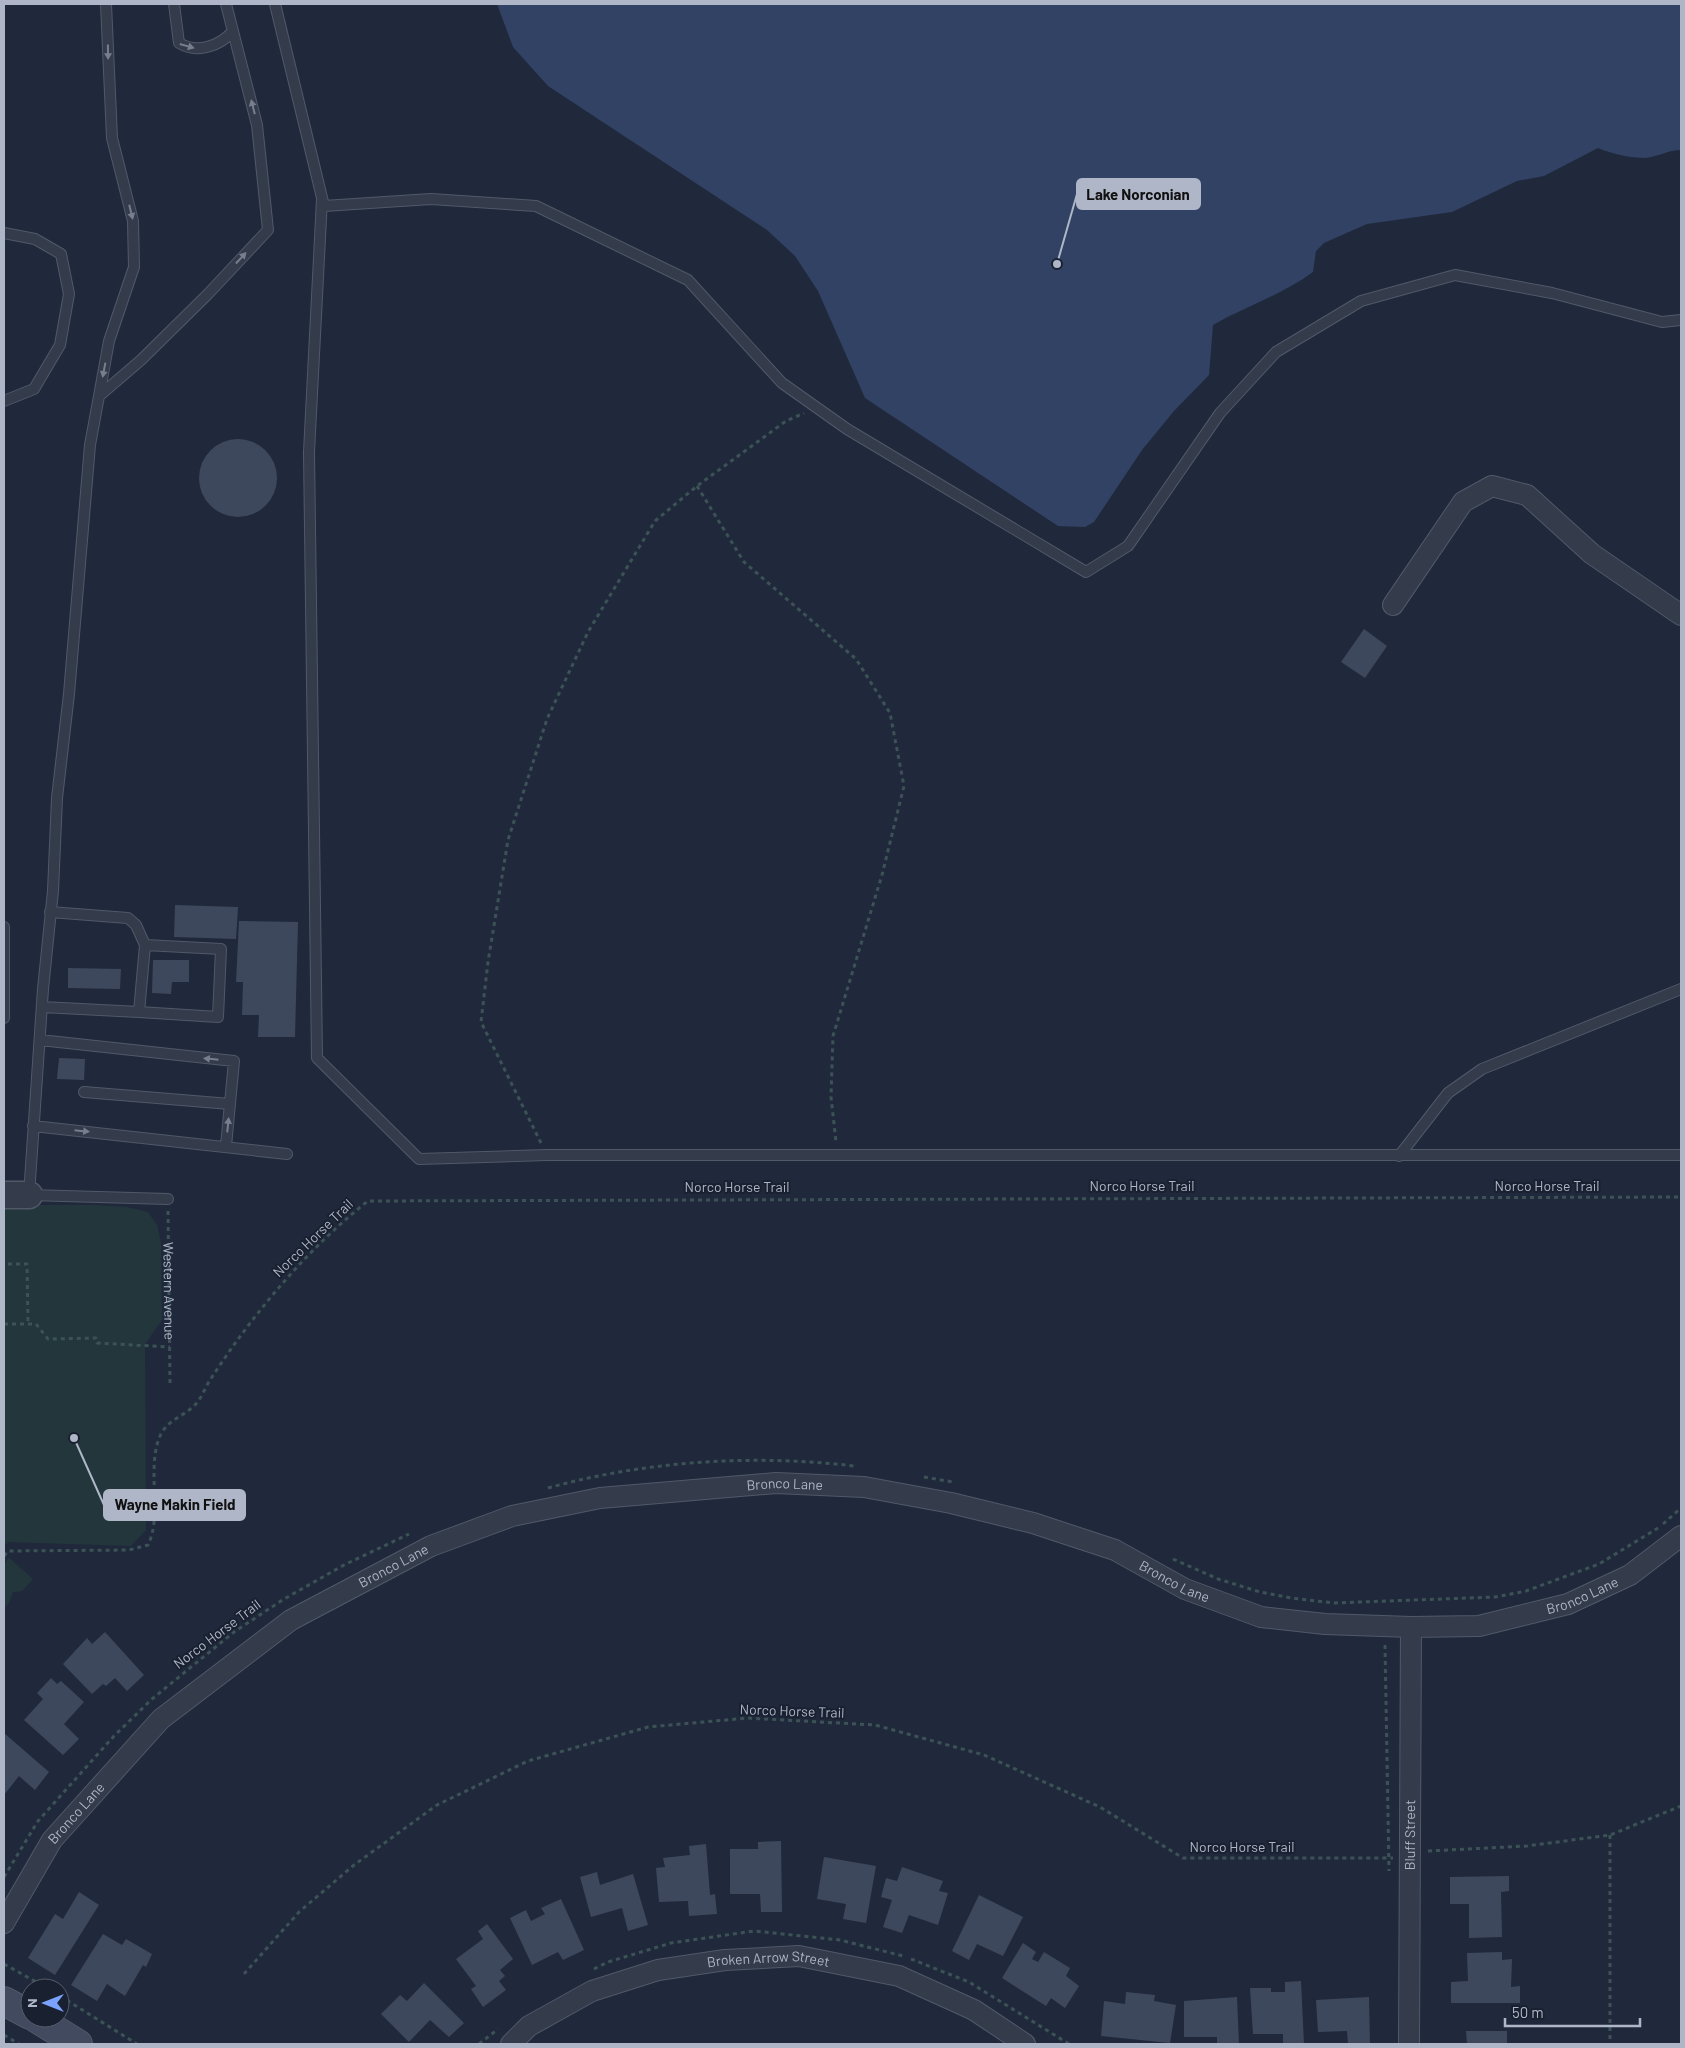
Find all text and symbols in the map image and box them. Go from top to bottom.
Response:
one-way arrow [180,42,195,50]
one-way arrow [104,45,112,61]
one-way arrow [248,100,256,115]
callout: Lake Norconian [1077,179,1200,209]
text: Lake Norconian [1086,185,1190,203]
one-way arrow [127,205,135,220]
one-way arrow [235,253,247,265]
one-way arrow [99,363,107,379]
one-way arrow [203,1054,219,1062]
one-way arrow [224,1117,232,1133]
one-way arrow [74,1127,90,1135]
street label: Norco Horse Trail [1090,1177,1194,1194]
street label: Norco Horse Trail [1495,1177,1599,1194]
street label: Norco Horse Trail [685,1178,789,1195]
street label: Norco Horse Trail [269,1195,356,1280]
street label: Western Avenue [160,1242,178,1340]
street label: Bronco Lane [746,1474,823,1493]
callout: Wayne Makin Field [104,1490,245,1520]
text: Wayne Makin Field [114,1495,236,1513]
street label: Bronco Lane [355,1540,431,1591]
street label: Bronco Lane [1136,1556,1212,1605]
street label: Bronco Lane [1544,1573,1621,1617]
street label: Norco Horse Trail [170,1595,264,1672]
street label: Norco Horse Trail [739,1700,845,1721]
street label: Bronco Lane [44,1779,108,1847]
street label: Bluff Street [1401,1800,1418,1870]
street label: Norco Horse Trail [1190,1838,1294,1855]
street label: Broken Arrow Street [706,1947,831,1971]
north arrow [20,1978,70,2028]
scale bar [1505,1996,1640,2028]
text: N [23,1998,40,2008]
text: 50 m [1512,2003,1544,2021]

